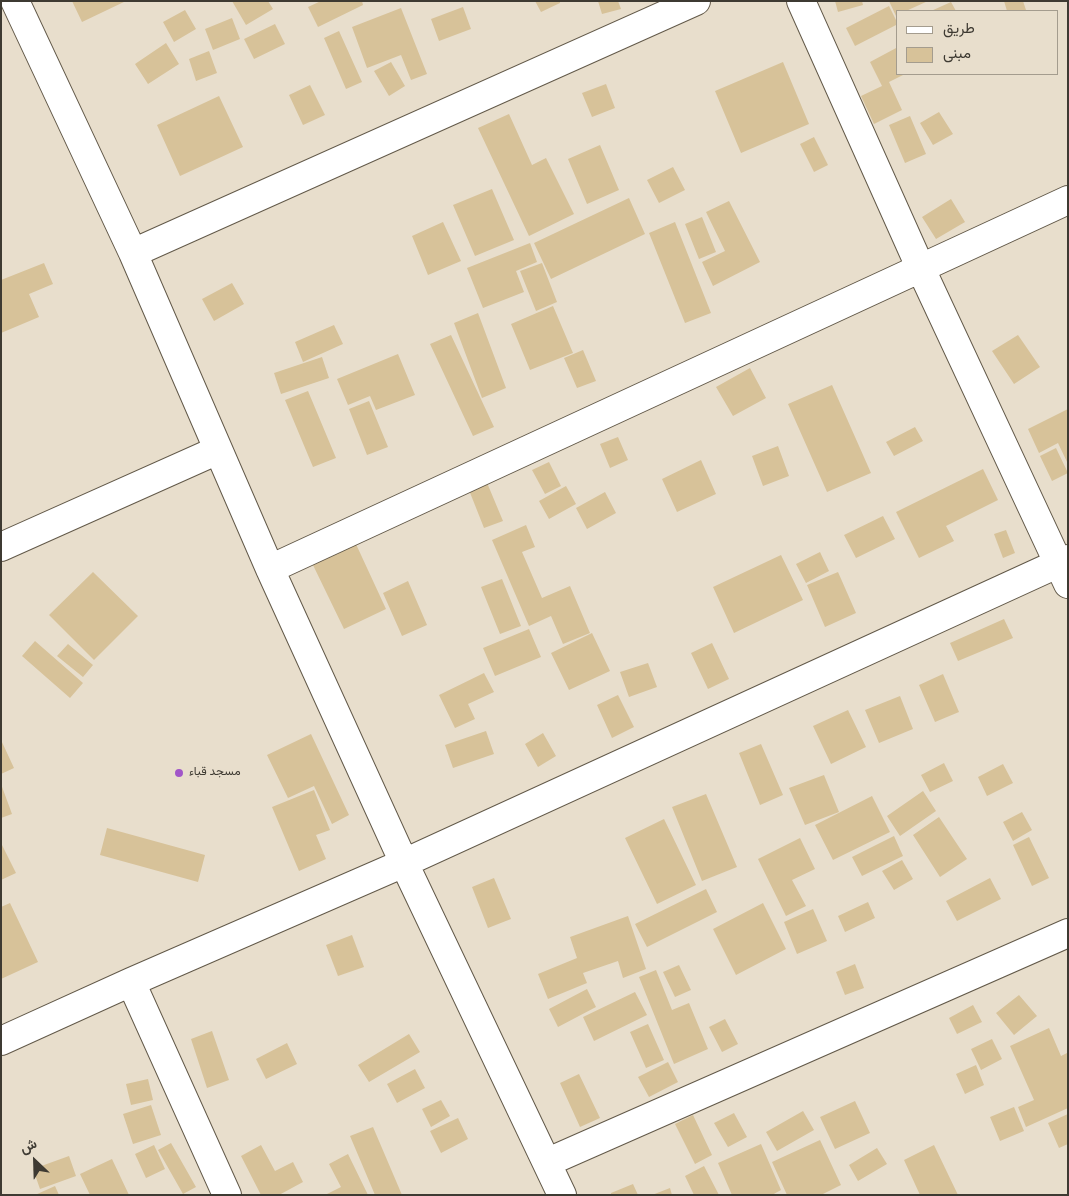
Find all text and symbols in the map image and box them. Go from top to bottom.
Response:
legend [896,10,1059,75]
text: طريق [943,20,975,39]
text: مبنى [943,45,971,64]
place label: مسجد قباء [189,766,241,780]
marker: مسجد قباء [173,767,185,779]
north arrow [10,1136,60,1186]
text: ش [18,1136,40,1158]

